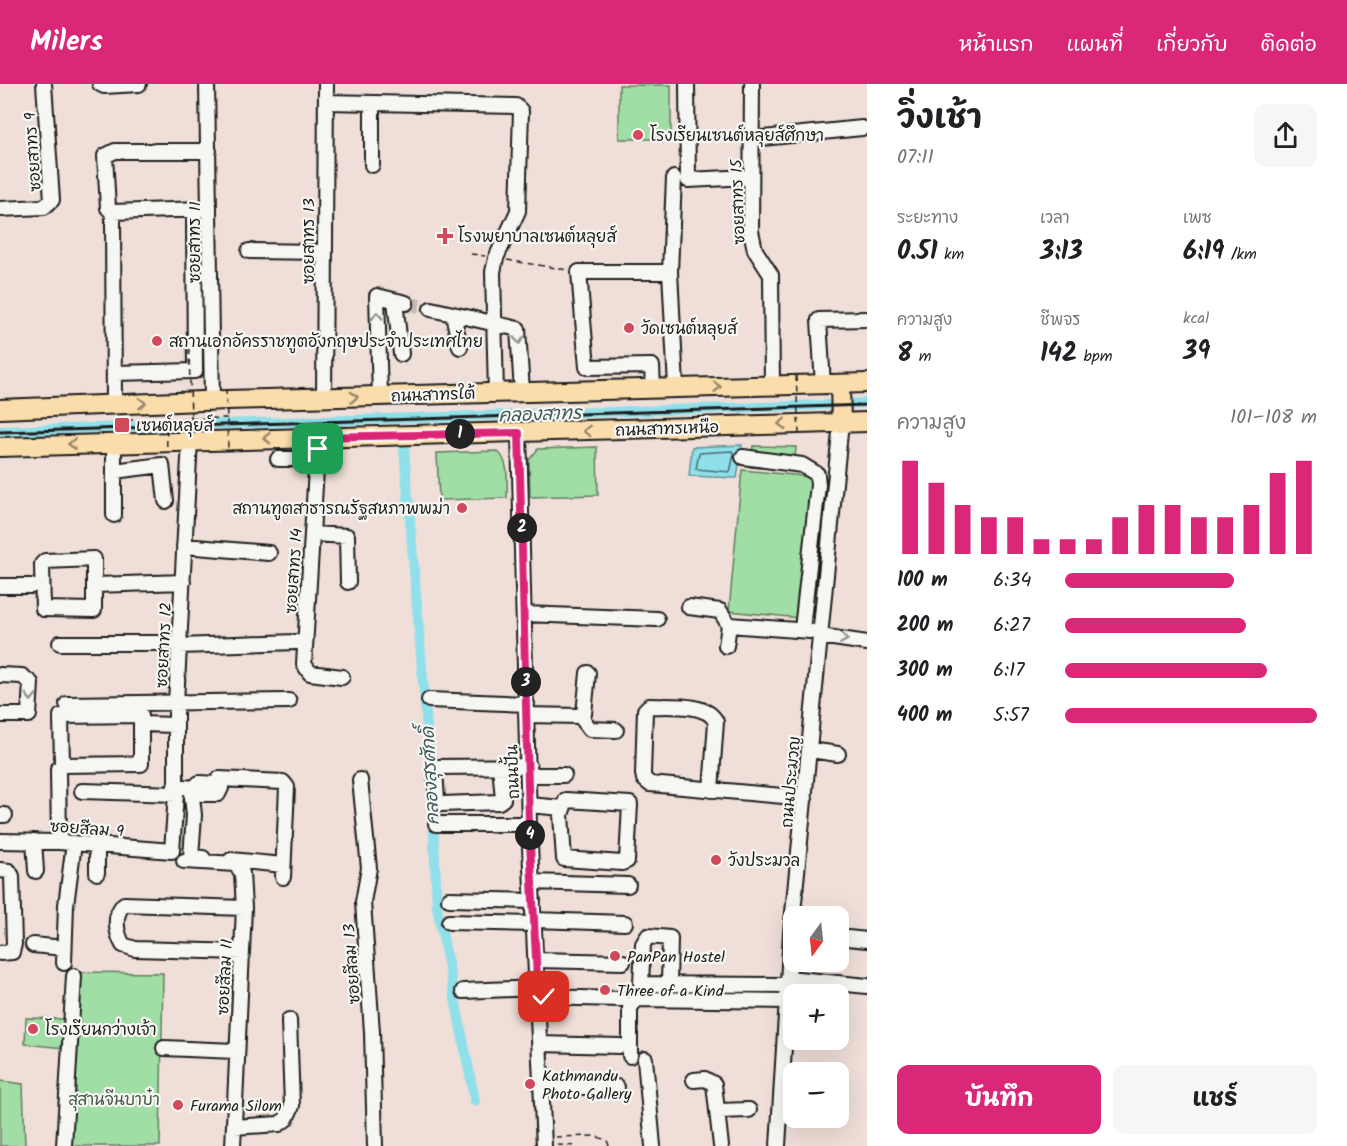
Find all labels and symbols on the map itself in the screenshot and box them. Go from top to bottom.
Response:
street label: ซอยสาทร 9 [18,111,49,192]
place label: โรงเรียนเซนต์หลุยส์ศึกษา [650,124,824,149]
marker: โรงเรียนเซนต์หลุยส์ศึกษา [631,128,645,142]
street label: ซอยสาทร 15 [724,157,752,245]
street label: ซอยสาทร 13 [297,198,322,284]
street label: ซอยสาทร 11 [183,201,208,283]
place label: โรงพยาบาลเซนต์หลุยส์ [458,225,617,250]
marker: โรงพยาบาลเซนต์หลุยส์ [436,227,454,245]
one-way arrow [371,312,384,321]
place label: วัดเซนต์หลุยส์ [641,317,738,342]
marker: วัดเซนต์หลุยส์ [622,321,636,335]
place label: สถานเอกอัครราชทูตอังกฤษประจำประเทศไทย [169,330,483,355]
marker: สถานเอกอัครราชทูตอังกฤษประจำประเทศไทย [150,334,164,348]
one-way arrow [512,336,525,345]
one-way arrow [713,381,722,393]
street label: ถนนสาทรใต้ [390,382,476,409]
one-way arrow [350,390,359,403]
one-way arrow [138,397,147,409]
water label: คลองสาทร [498,400,583,431]
place label: เซนต์หลุยส์ [136,414,214,439]
street label: ถนนสาทรเหนือ [615,415,719,444]
marker: เซนต์หลุยส์ [113,416,131,434]
one-way arrow [778,418,787,431]
pin: 1 [445,419,475,449]
pin [292,423,343,474]
one-way arrow [583,425,592,437]
one-way arrow [262,432,271,445]
one-way arrow [67,438,76,451]
place label: สถานทูตสาธารณรัฐสหภาพพม่า [233,497,450,522]
marker: สถานทูตสาธารณรัฐสหภาพพม่า [455,501,469,515]
pin: 2 [507,513,537,543]
street label: ซอยสาทร 14 [279,527,310,615]
street label: ซอยสาทร 12 [150,601,179,689]
one-way arrow [839,633,848,645]
pin: 3 [511,667,541,697]
one-way arrow [24,692,37,701]
water label: คลองสุรศักดิ์ [411,720,449,826]
street label: ถนนประมวญ [775,735,808,829]
street label: ถนนปั้น [497,744,527,800]
street label: ซอยสีลม 9 [49,814,125,845]
pin: 4 [515,820,545,850]
place label: วังประมวล [728,849,800,874]
marker: วังประมวล [709,853,723,867]
north arrow [783,906,849,972]
street label: ซอยสีลม 13 [337,923,368,1005]
street label: ซอยสีลม 11 [211,938,240,1016]
place label: PanPan Hostel [627,945,725,970]
marker: PanPan Hostel [608,949,622,963]
pin [518,971,569,1022]
place label: Three of a Kind [617,979,725,1004]
marker: Three of a Kind [598,983,612,997]
place label: โรงเรียนกว่างเจ้า [45,1018,157,1043]
marker: โรงเรียนกว่างเจ้า [26,1022,40,1036]
place label: Kathmandu Photo Gallery [542,1064,632,1107]
marker: Kathmandu Photo Gallery [523,1077,537,1091]
park label: สุสานจีนบาบ๋า [68,1088,160,1113]
place label: Furama Silom [190,1094,282,1119]
marker: Furama Silom [171,1098,185,1112]

